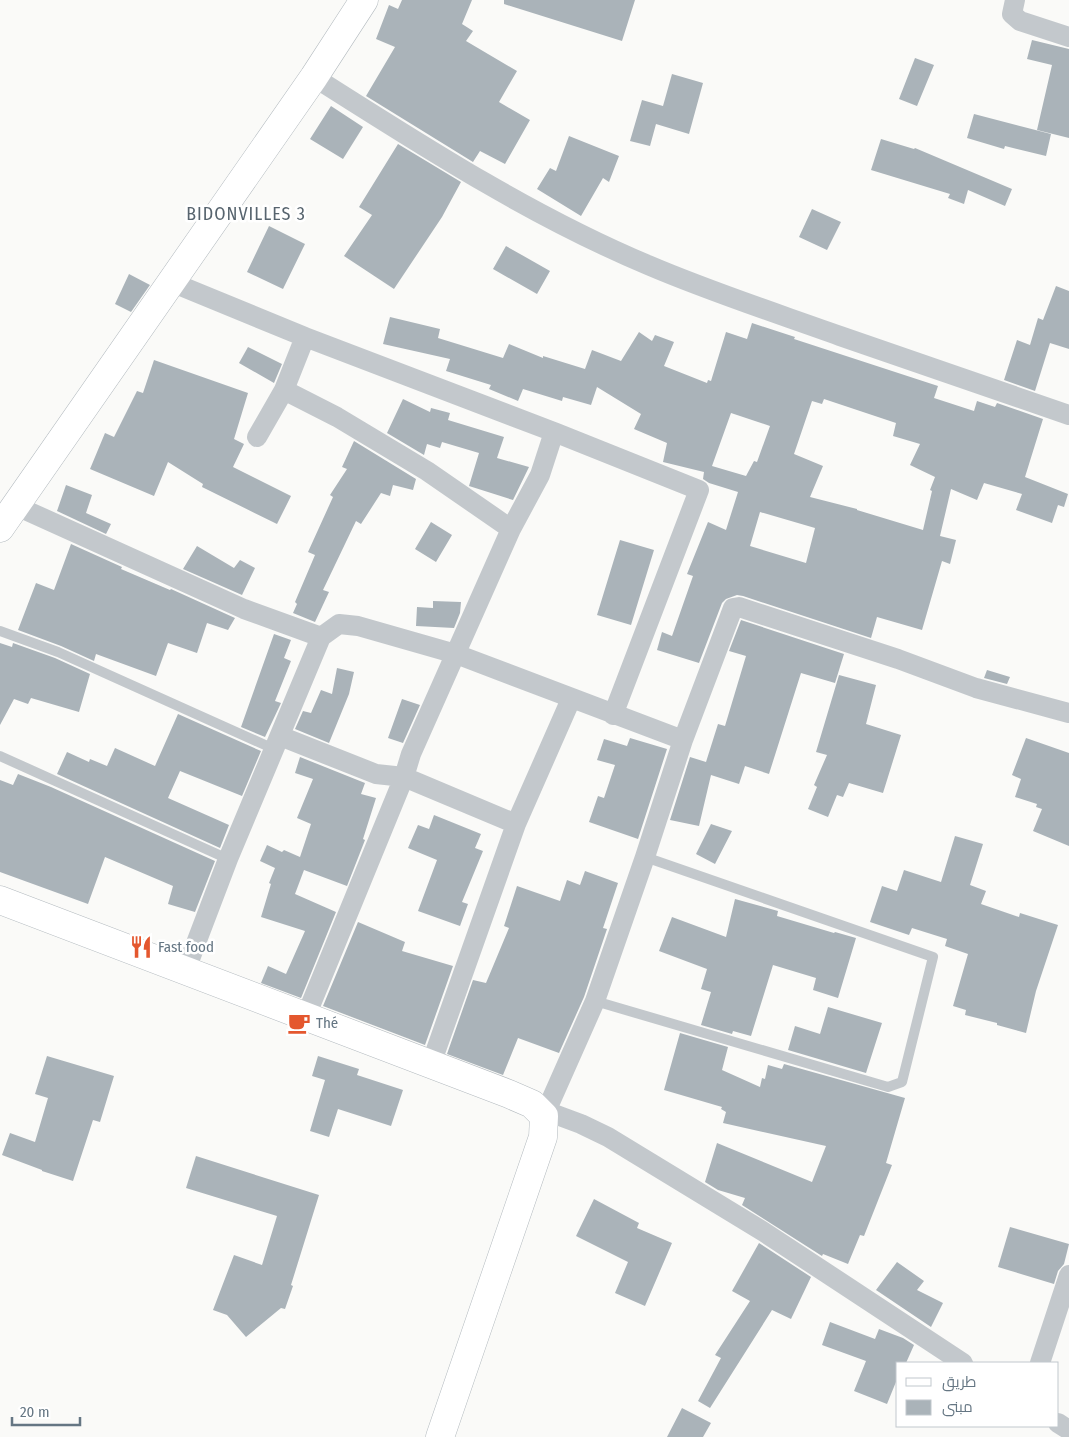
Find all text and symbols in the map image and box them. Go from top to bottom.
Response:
district label: BIDONVILLES 3 [186,203,306,225]
restaurant icon: Fast food [128,934,154,960]
place label: Fast food [158,938,214,956]
cafe icon: Thé [286,1010,312,1036]
place label: Thé [316,1014,338,1032]
legend [896,1362,1059,1427]
text: طريق [942,1373,976,1392]
scale bar [12,1394,80,1426]
text: مبنى [942,1398,973,1417]
text: 20 m [20,1403,50,1421]

